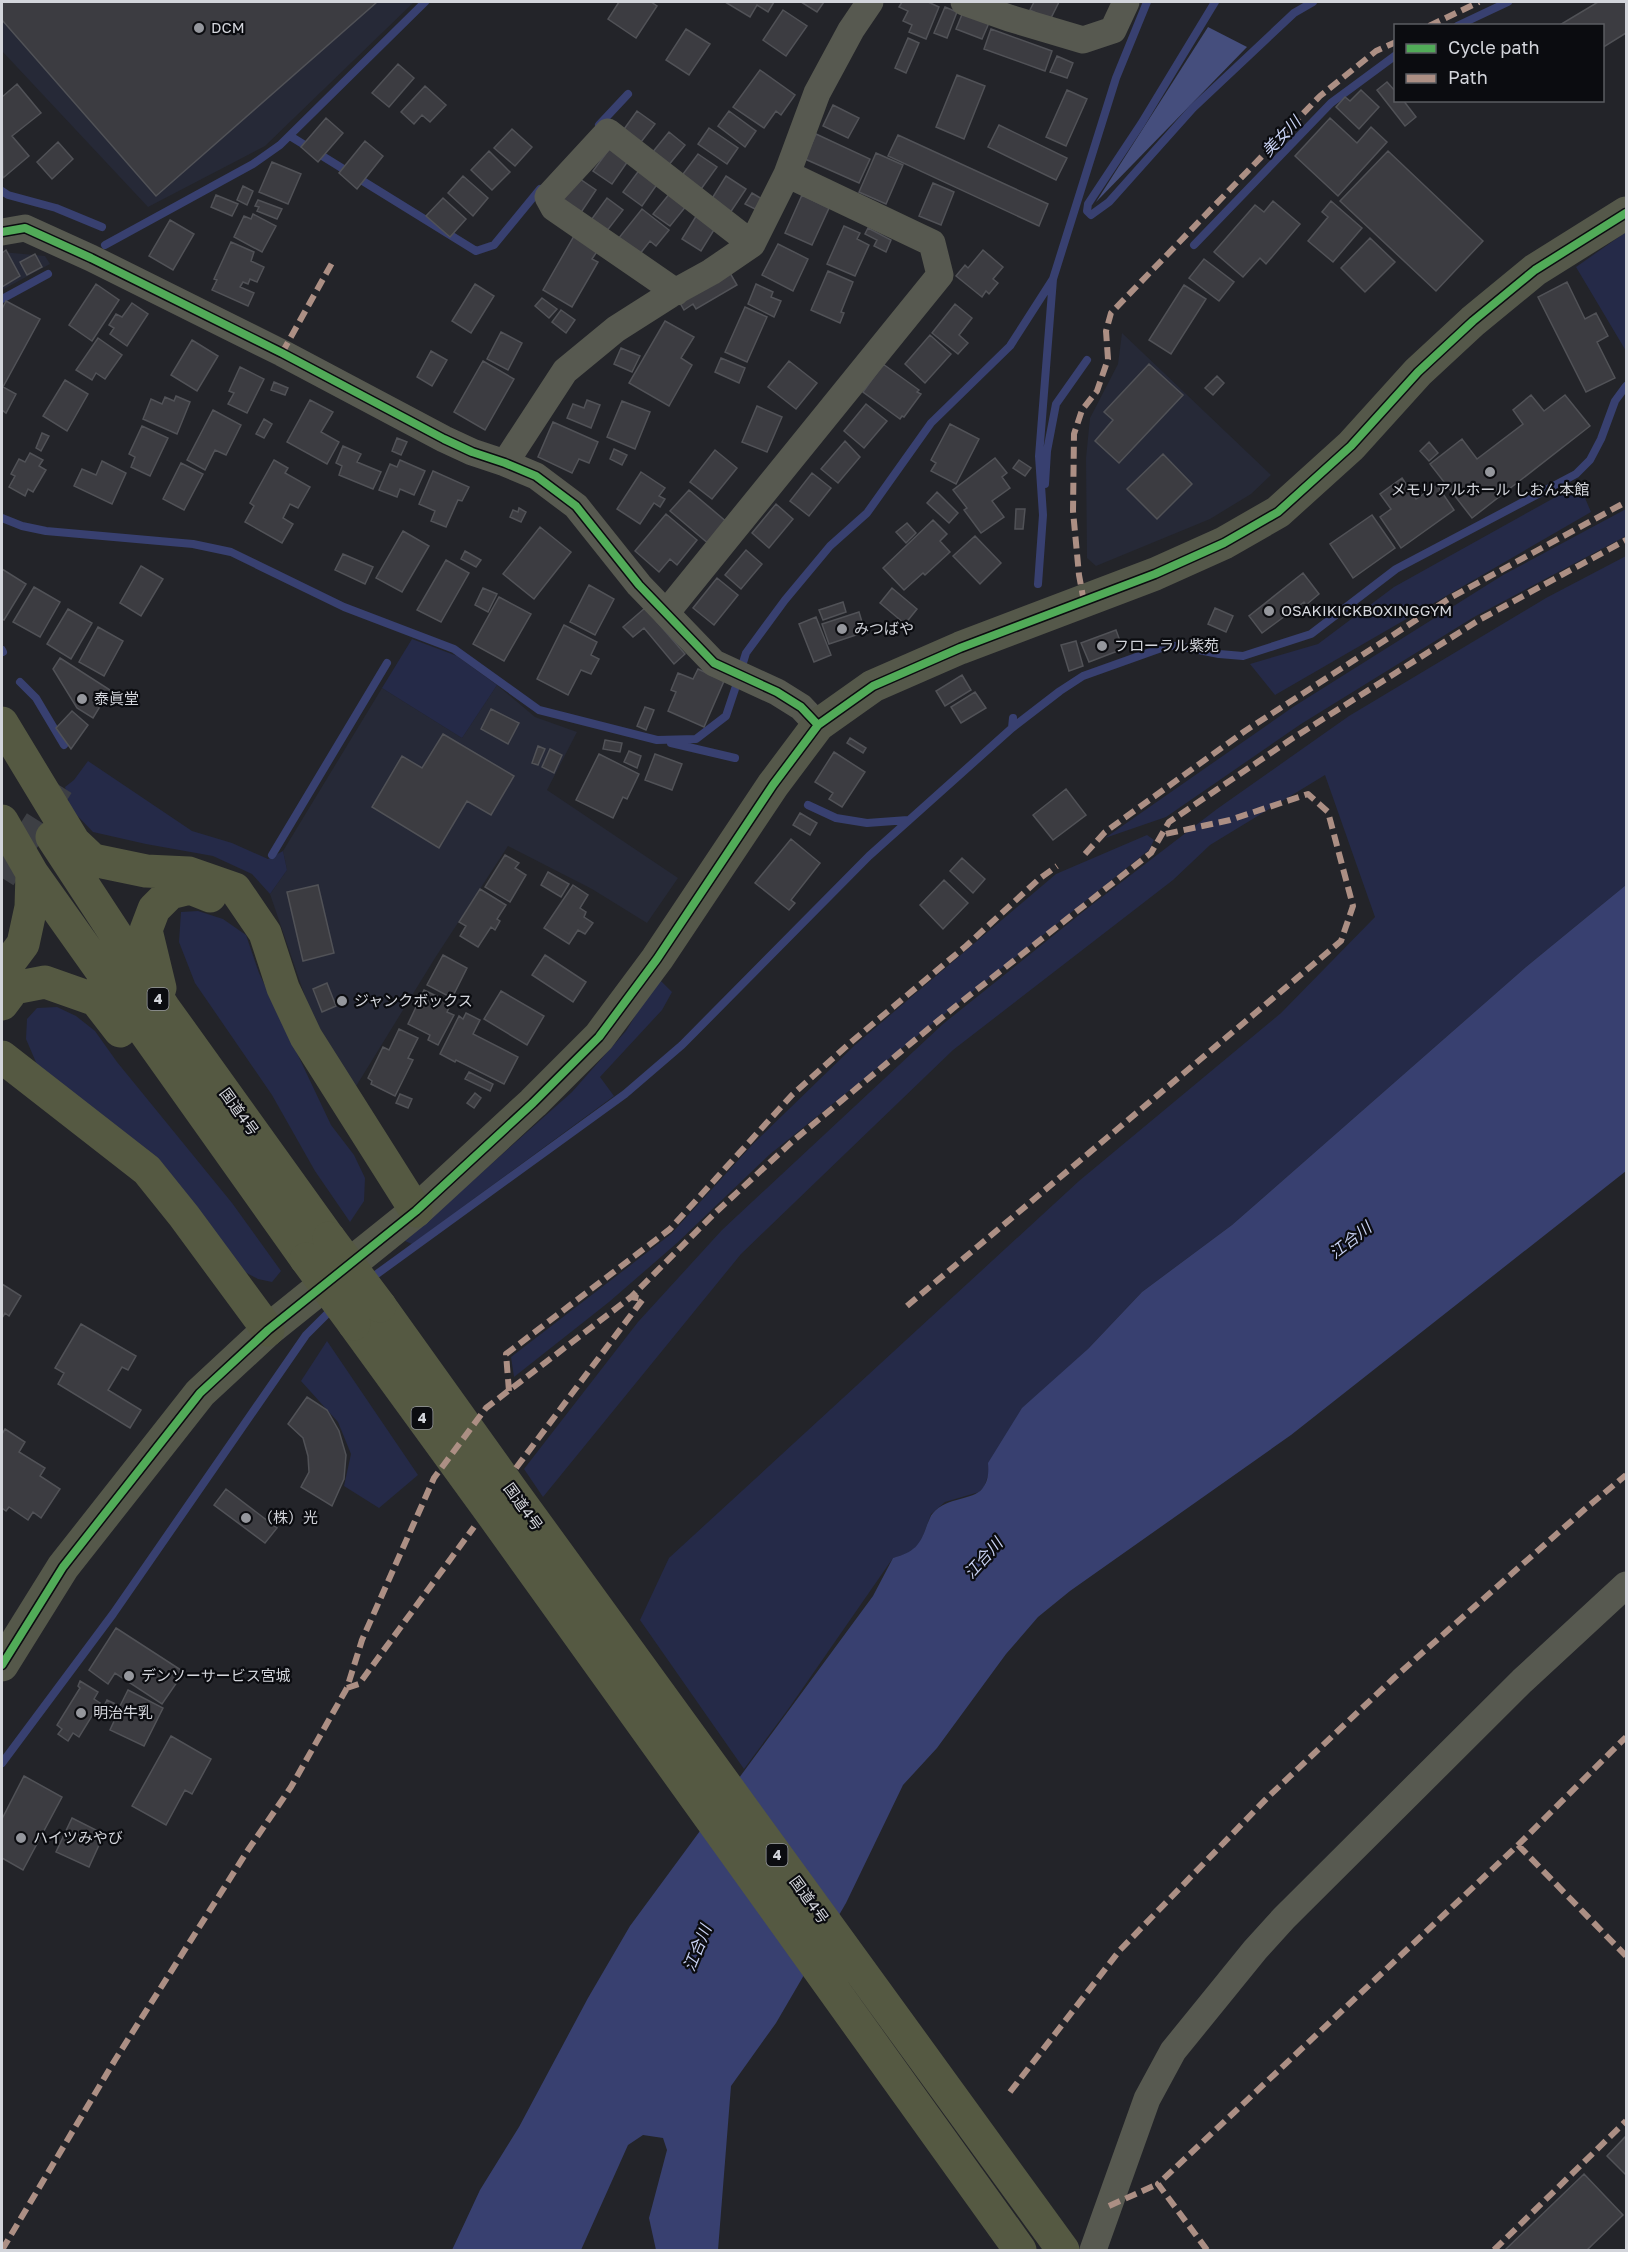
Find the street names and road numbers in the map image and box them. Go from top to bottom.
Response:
road number: 4 [148,988,168,1010]
street label: 国道4号 [217,1084,263,1139]
road number: 4 [412,1407,432,1429]
street label: 国道4号 [501,1479,547,1534]
road number: 4 [766,1844,788,1866]
street label: 国道4号 [787,1872,833,1927]

